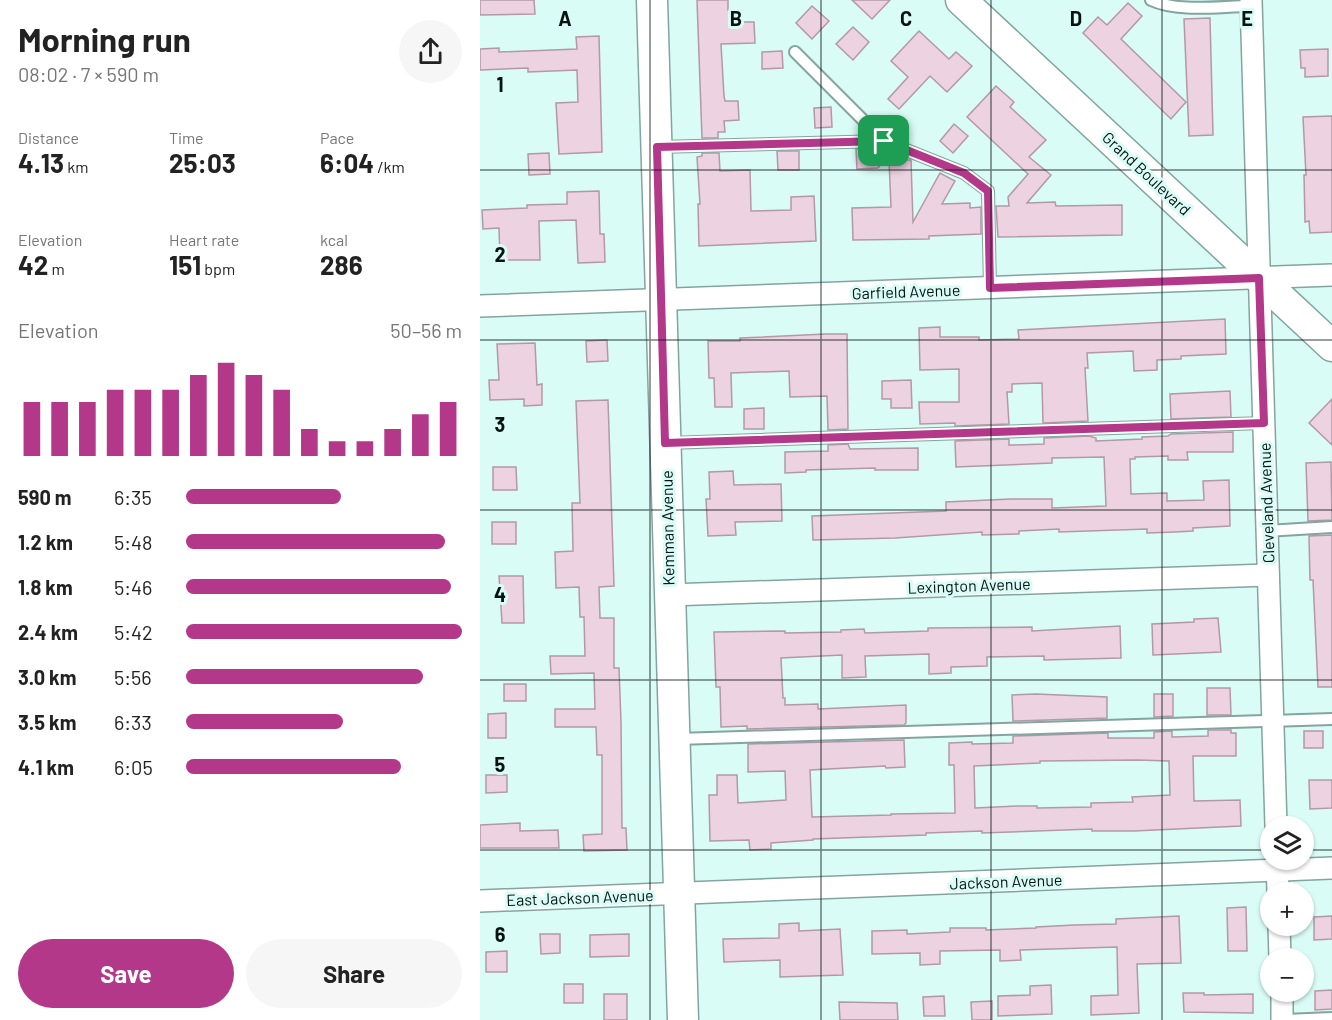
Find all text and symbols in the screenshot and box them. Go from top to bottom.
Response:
text: A [558,6,572,30]
text: B [730,6,742,30]
text: C [900,6,912,30]
text: D [1070,6,1082,30]
text: E [1241,6,1253,30]
text: Morning run [18,19,191,59]
button: share [399,20,462,83]
text: 08:02 · 7 × 590 m [18,62,159,86]
text: 1 [496,72,504,96]
pin [858,115,909,166]
icon: arrive [867,124,900,157]
street label: Grand Boulevard [1099,127,1195,219]
text: Distance [18,128,79,147]
text: Time [169,128,204,147]
text: Pace [320,128,354,147]
text: 4.13 [18,147,64,178]
text: 25:03 [169,147,236,178]
text: 6:04 [320,147,374,178]
text: km [64,157,88,176]
text: /km [374,157,405,176]
text: Elevation [18,230,82,249]
text: Heart rate [169,230,239,249]
text: kcal [320,230,348,249]
text: 2 [494,242,506,266]
text: 42 [18,249,48,280]
text: 151 [169,249,201,280]
text: 286 [320,249,363,280]
text: m [48,259,65,278]
text: bpm [201,259,235,278]
street label: Garfield Avenue [851,280,961,302]
text: Elevation [18,318,99,342]
text: 50–56 m [390,318,462,342]
text: 3 [495,412,505,436]
street label: Cleveland Avenue [1254,442,1278,564]
street label: Kemman Avenue [656,470,678,586]
text: 590 m [18,485,72,509]
text: 6:35 [114,485,152,509]
text: 1.2 km [18,530,73,554]
text: 5:48 [114,530,153,554]
street label: Lexington Avenue [907,573,1031,597]
text: 1.8 km [18,575,73,599]
text: 5:46 [114,575,152,599]
text: 4 [494,582,506,606]
text: 2.4 km [18,620,78,644]
text: 5:42 [114,620,153,644]
text: 3.0 km [18,665,76,689]
text: 5:56 [114,665,152,689]
text: 3.5 km [18,710,76,734]
text: 6:33 [114,710,152,734]
text: 5 [495,752,506,776]
text: 4.1 km [18,755,74,779]
text: 6:05 [114,755,153,779]
map controls [1260,816,1314,1002]
button: layers [1260,816,1314,870]
street label: Jackson Avenue [949,870,1063,892]
button: + [1260,882,1314,936]
street label: East Jackson Avenue [506,885,654,909]
text: 6 [495,922,506,946]
button: Save [18,939,234,1008]
button: Share [246,939,462,1008]
button: − [1260,948,1314,1002]

